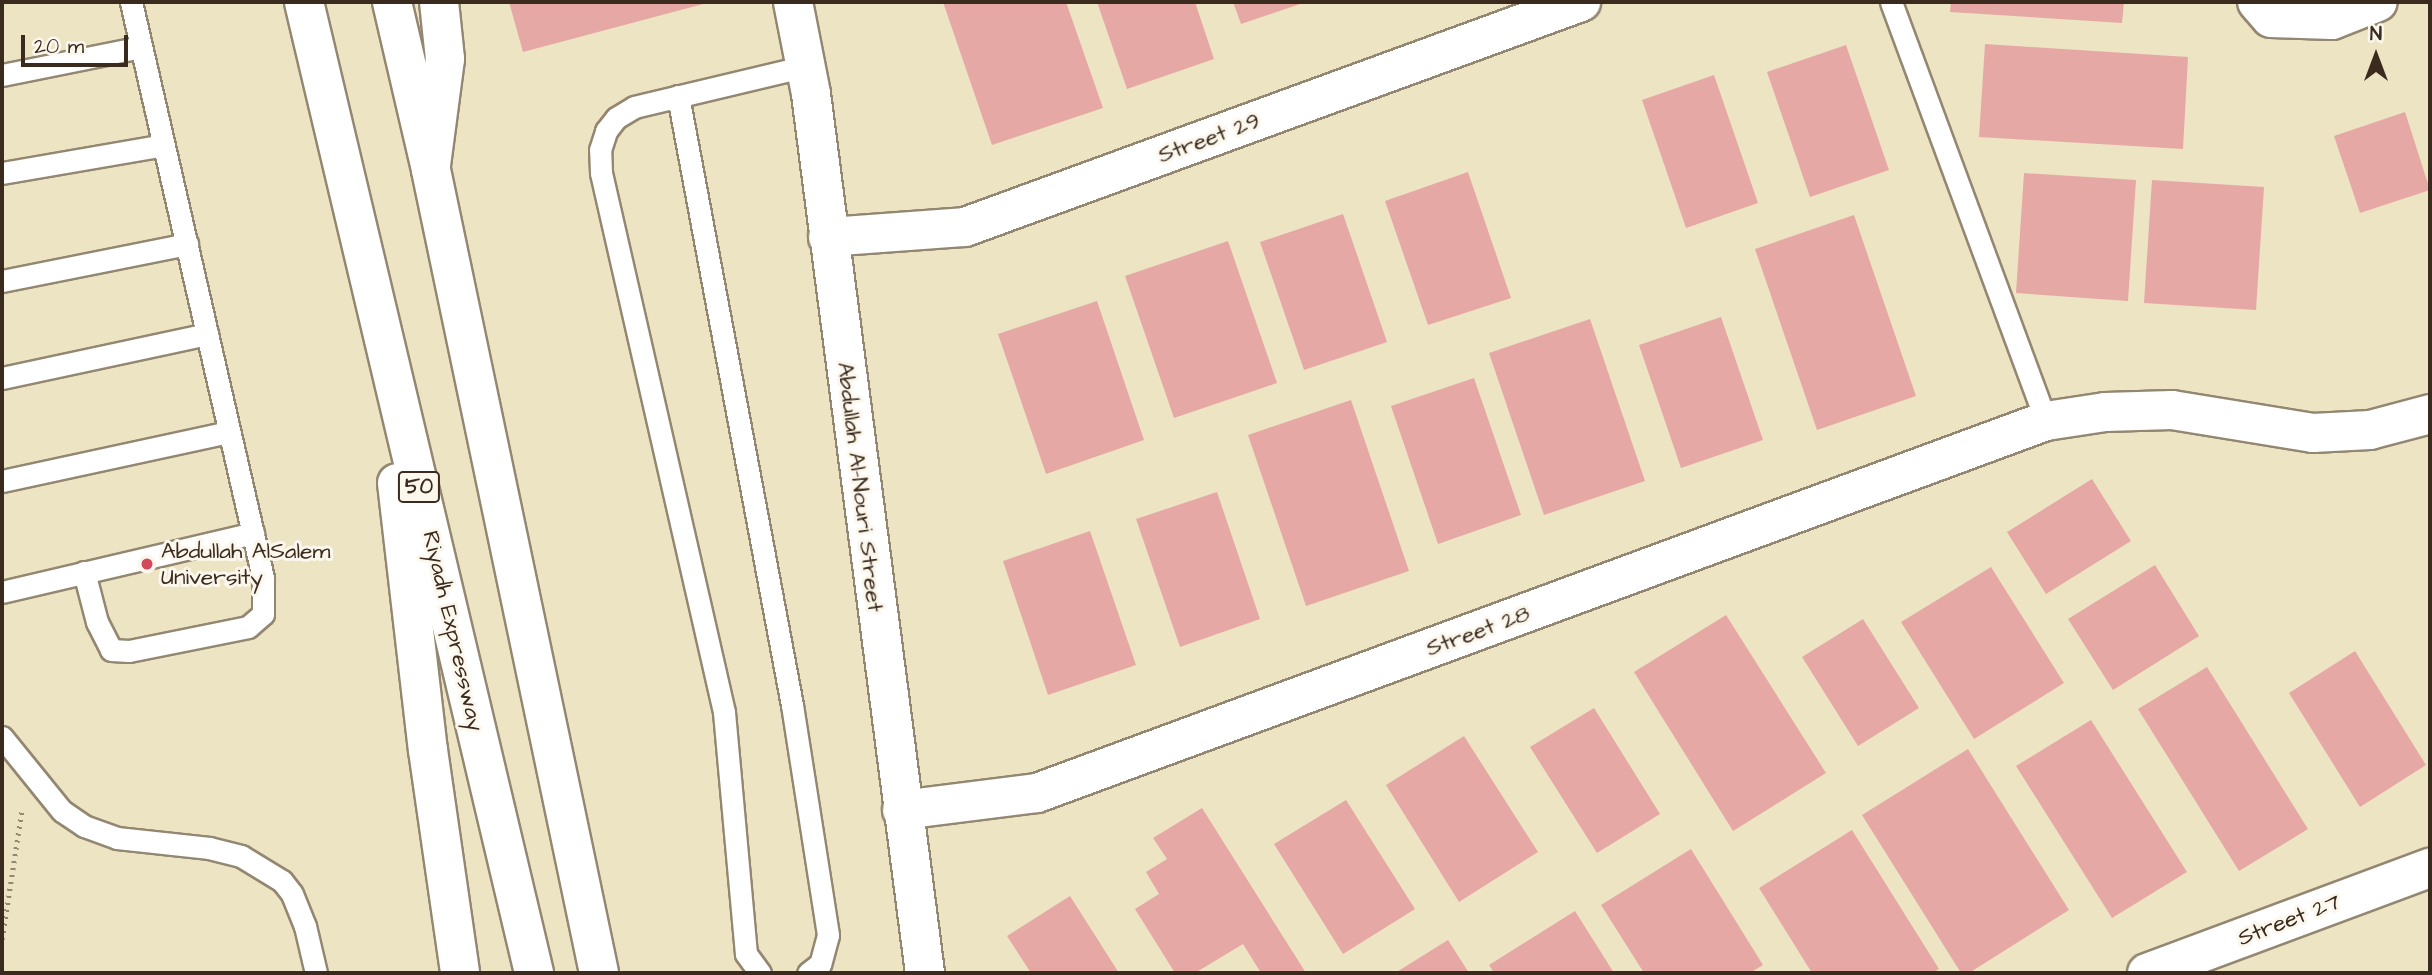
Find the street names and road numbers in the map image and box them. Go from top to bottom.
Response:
street label: Street 29 [1154,107,1264,169]
street label: Abdullah Al-Nouri Street [831,360,889,614]
road number: 50 [396,470,442,504]
street label: Riyadh Expressway [416,528,490,734]
street label: Street 28 [1422,600,1534,662]
street label: Street 27 [2234,888,2344,952]

